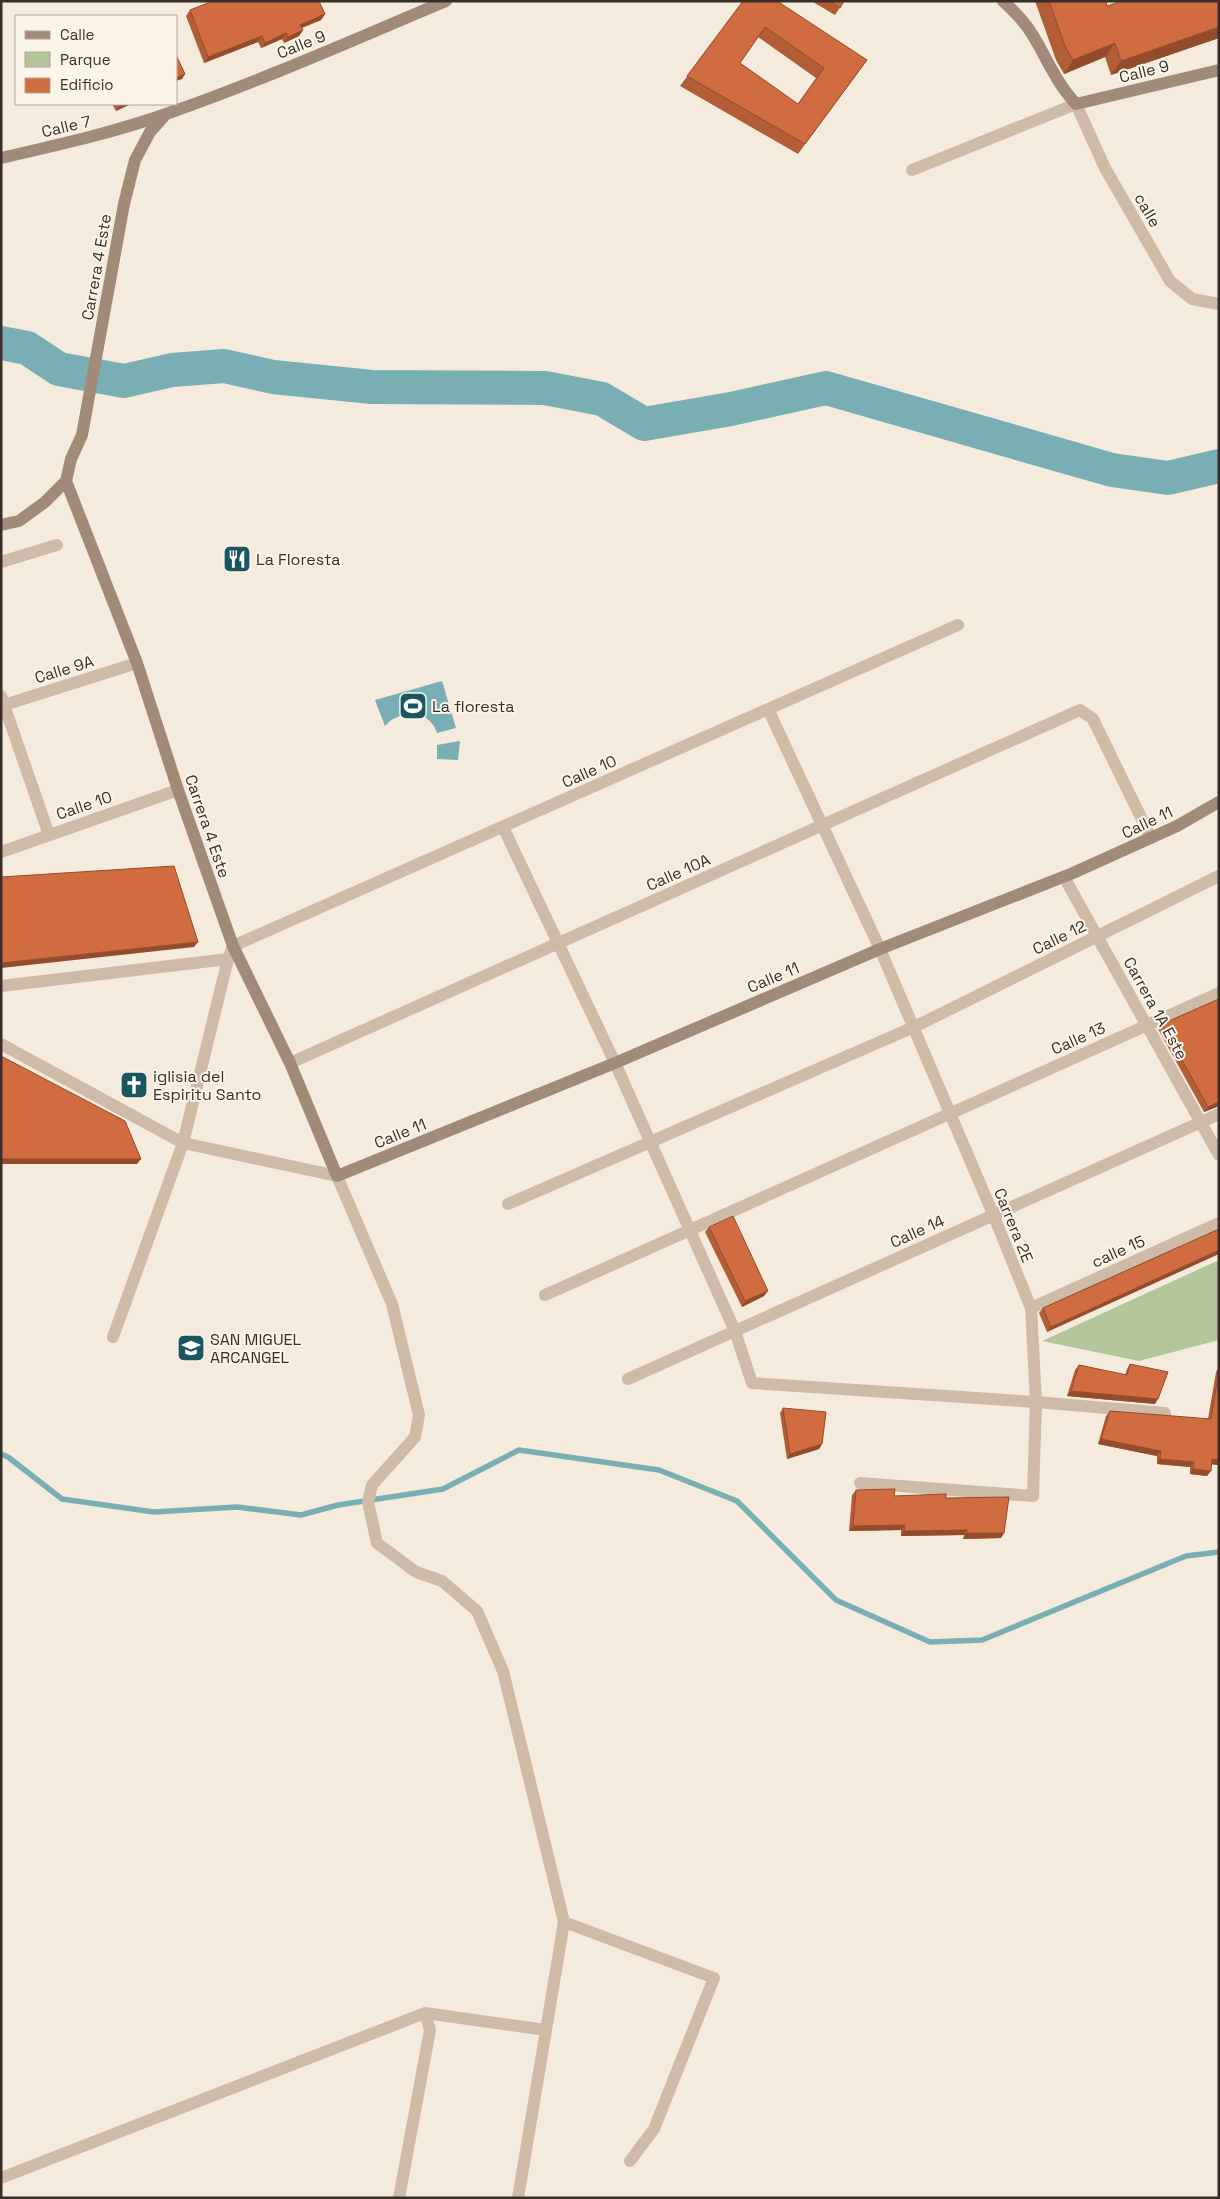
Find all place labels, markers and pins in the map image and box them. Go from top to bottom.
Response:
restaurant icon: La Floresta [222,544,252,574]
place label: La Floresta [256,549,340,570]
sports icon: La floresta [398,691,428,721]
place label: La floresta [432,696,515,717]
place label: iglisia del Espiritu Santo [153,1066,261,1105]
church icon: iglisia del Espiritu Santo [119,1070,149,1100]
place label: SAN MIGUEL ARCANGEL [210,1329,302,1368]
school or university icon: SAN MIGUEL ARCANGEL [176,1333,206,1363]

